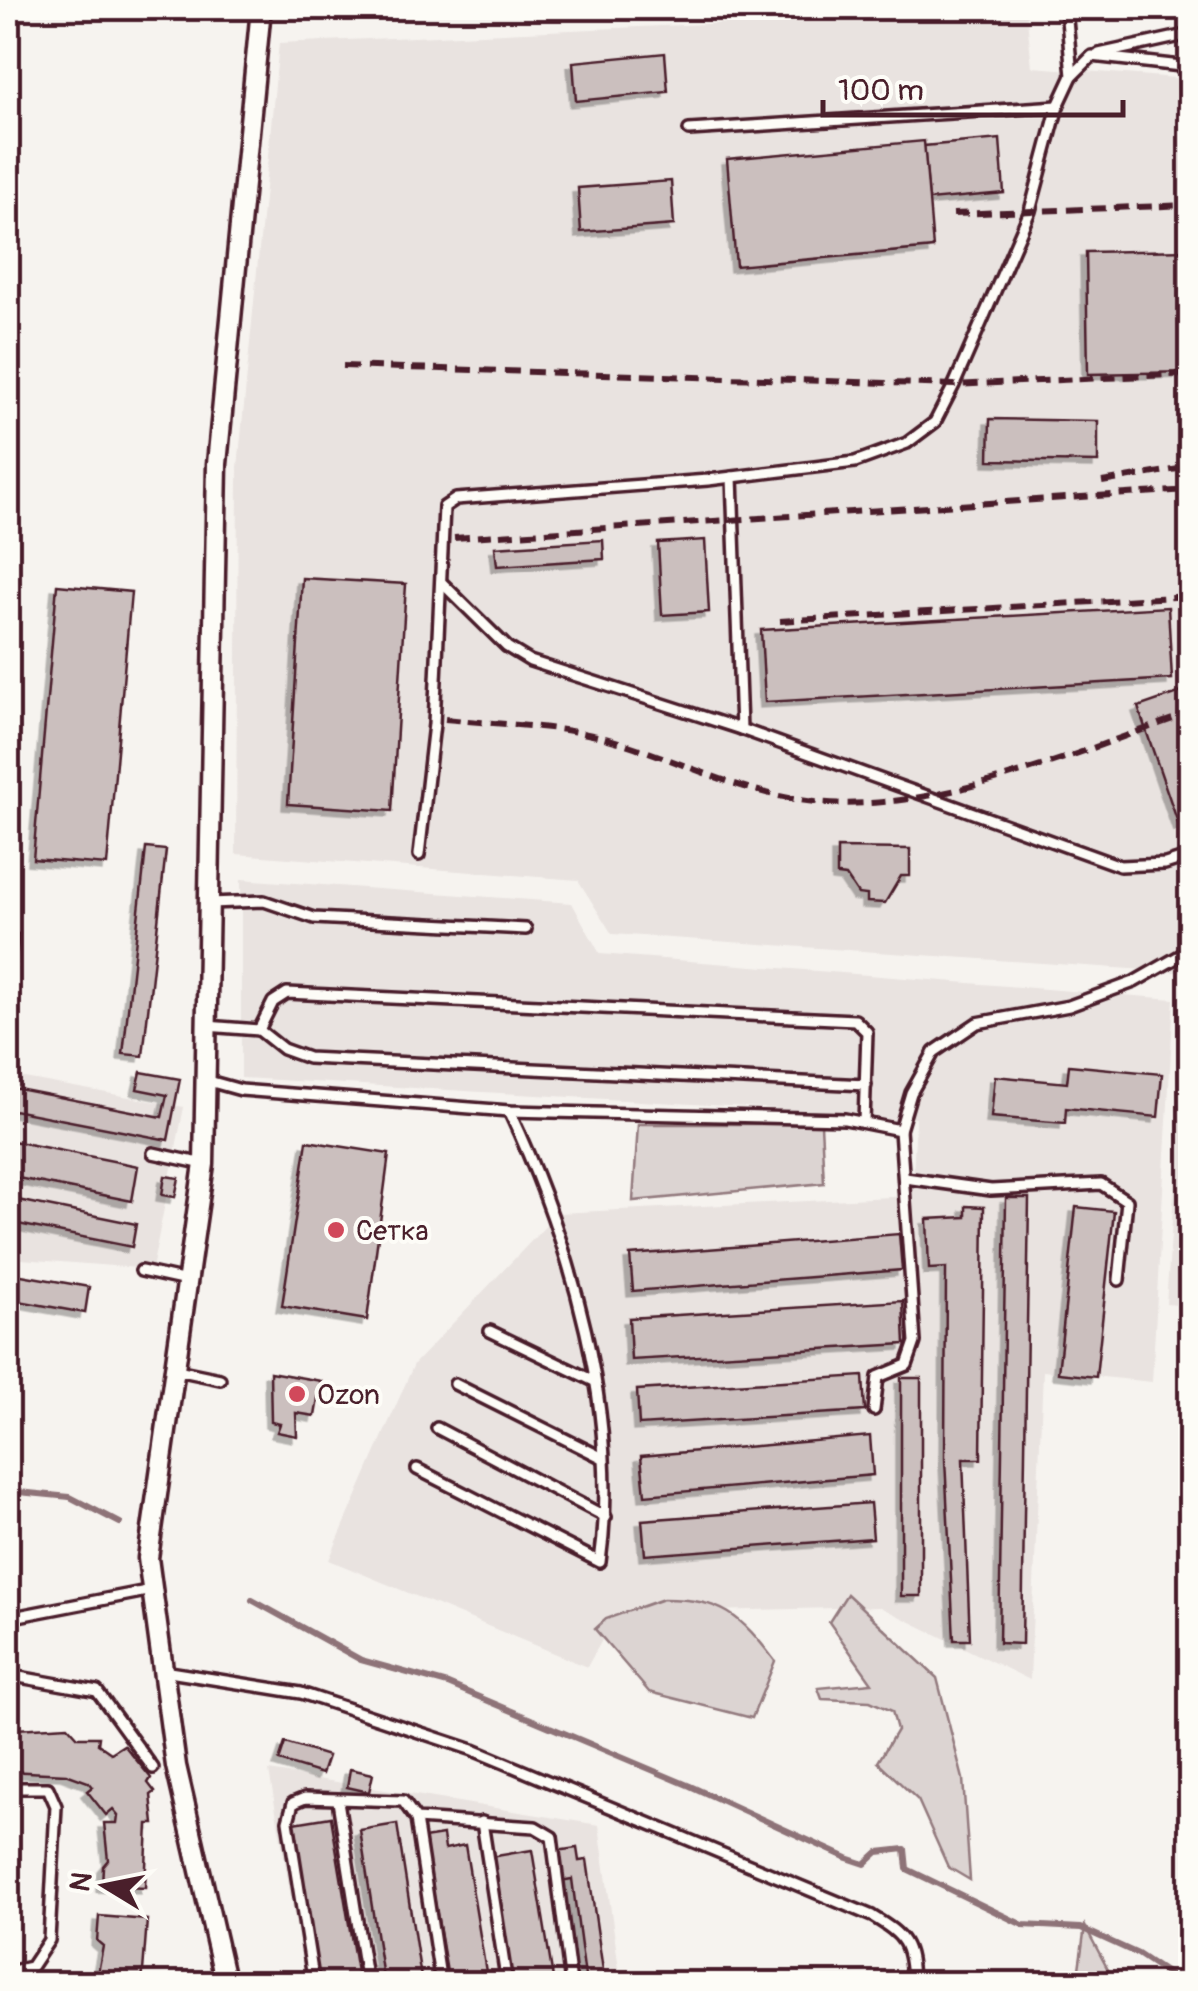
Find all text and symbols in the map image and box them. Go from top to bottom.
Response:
scale bar [823,55,1123,117]
text: 100 m [838,72,924,109]
place label: Сетка [356,1214,429,1249]
marker: Сетка [325,1219,347,1241]
place label: Ozon [317,1378,380,1413]
marker: Ozon [286,1383,308,1405]
north arrow [55,1836,155,1936]
text: N [63,1870,101,1894]

